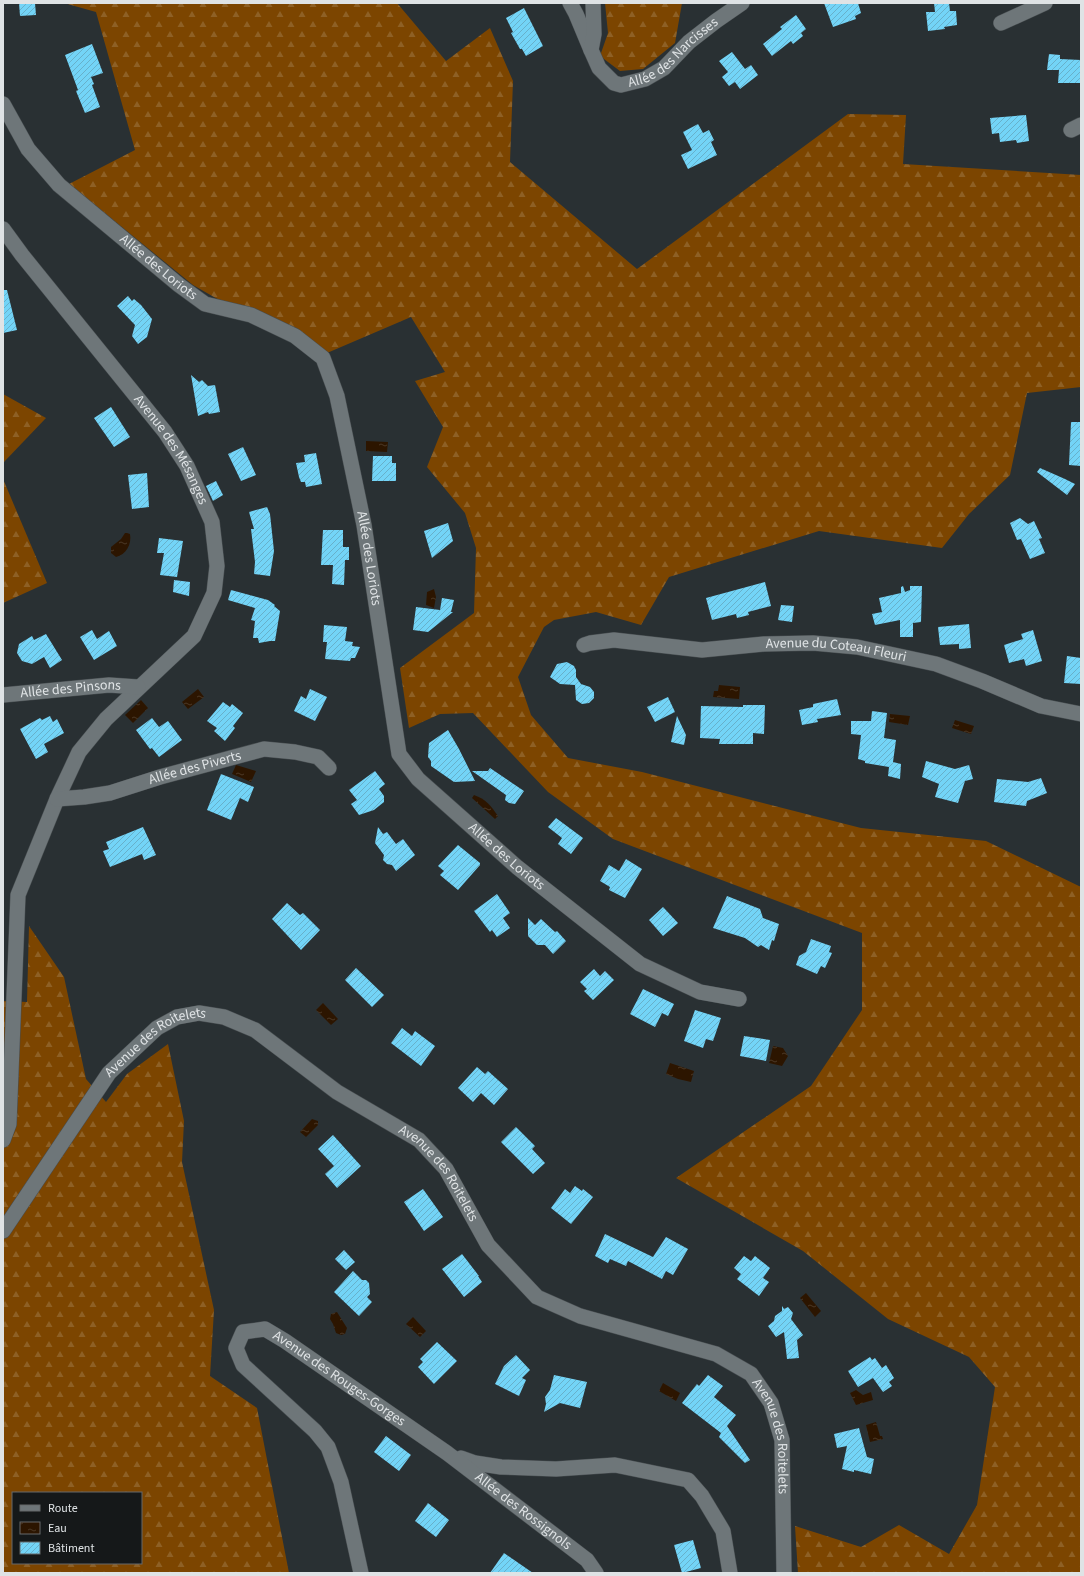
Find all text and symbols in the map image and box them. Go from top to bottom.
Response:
street label: Allée des Narcisses [626,13,723,93]
street label: Allée des Loriots [115,229,202,305]
street label: Avenue des Mésanges [129,391,213,508]
street label: Allée des Loriots [351,509,386,607]
street label: Avenue du Coteau Fleuri [766,633,908,667]
street label: Allée des Pinsons [19,675,122,703]
street label: Allée des Piverts [146,746,244,790]
street label: Allée des Loriots [464,818,549,895]
street label: Avenue des Roitelets [100,1003,208,1082]
street label: Avenue des Roitelets [395,1120,483,1225]
street label: Avenue des Rouges-Gorges [269,1326,410,1431]
street label: Avenue des Roitelets [747,1374,793,1494]
street label: Allée des Rossignols [471,1468,576,1555]
legend [12,1492,142,1564]
text: Route [48,1500,78,1517]
text: Eau [48,1520,67,1537]
text: Bâtiment [48,1540,94,1557]

